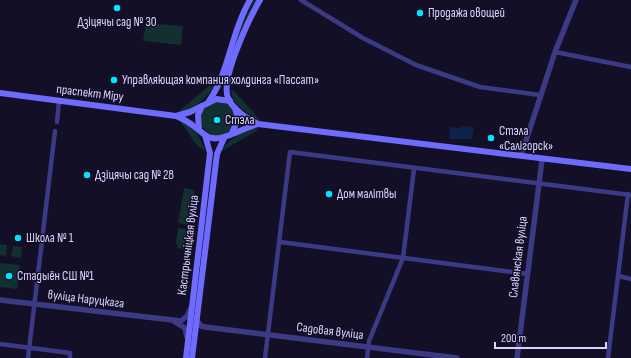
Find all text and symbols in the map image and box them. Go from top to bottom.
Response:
marker: Дзіцячы сад № 30 [112,3,122,13]
place label: Продажа овощей [428,5,505,21]
marker: Продажа овощей [415,8,425,18]
place label: Дзіцячы сад № 30 [77,14,157,30]
place label: Управляющая компания холдинга «Пассат» [122,72,319,88]
marker: Управляющая компания холдинга «Пассат» [109,75,119,85]
street label: праспект Міру [55,81,125,105]
place label: Стэла [225,112,255,128]
marker: Стэла [212,115,222,125]
place label: Стэла «Салігорск» [499,123,553,154]
marker: Стэла «Салігорск» [486,133,496,143]
place label: Дзіцячы сад № 28 [95,167,174,183]
marker: Дзіцячы сад № 28 [82,170,92,180]
place label: Дом малітвы [337,186,397,202]
marker: Дом малітвы [324,189,334,199]
street label: Кастрычніцкая вуліца [174,194,202,296]
street label: Славянская вуліца [505,215,531,299]
place label: Школа № 1 [26,230,74,246]
marker: Школа № 1 [13,233,23,243]
place label: Стадыён СШ №1 [17,268,94,284]
marker: Стадыён СШ №1 [4,271,14,281]
street label: вуліца Наруцкага [47,286,125,312]
street label: Садовая вуліца [296,319,364,343]
scale bar [495,324,606,350]
text: 200 m [501,331,527,346]

